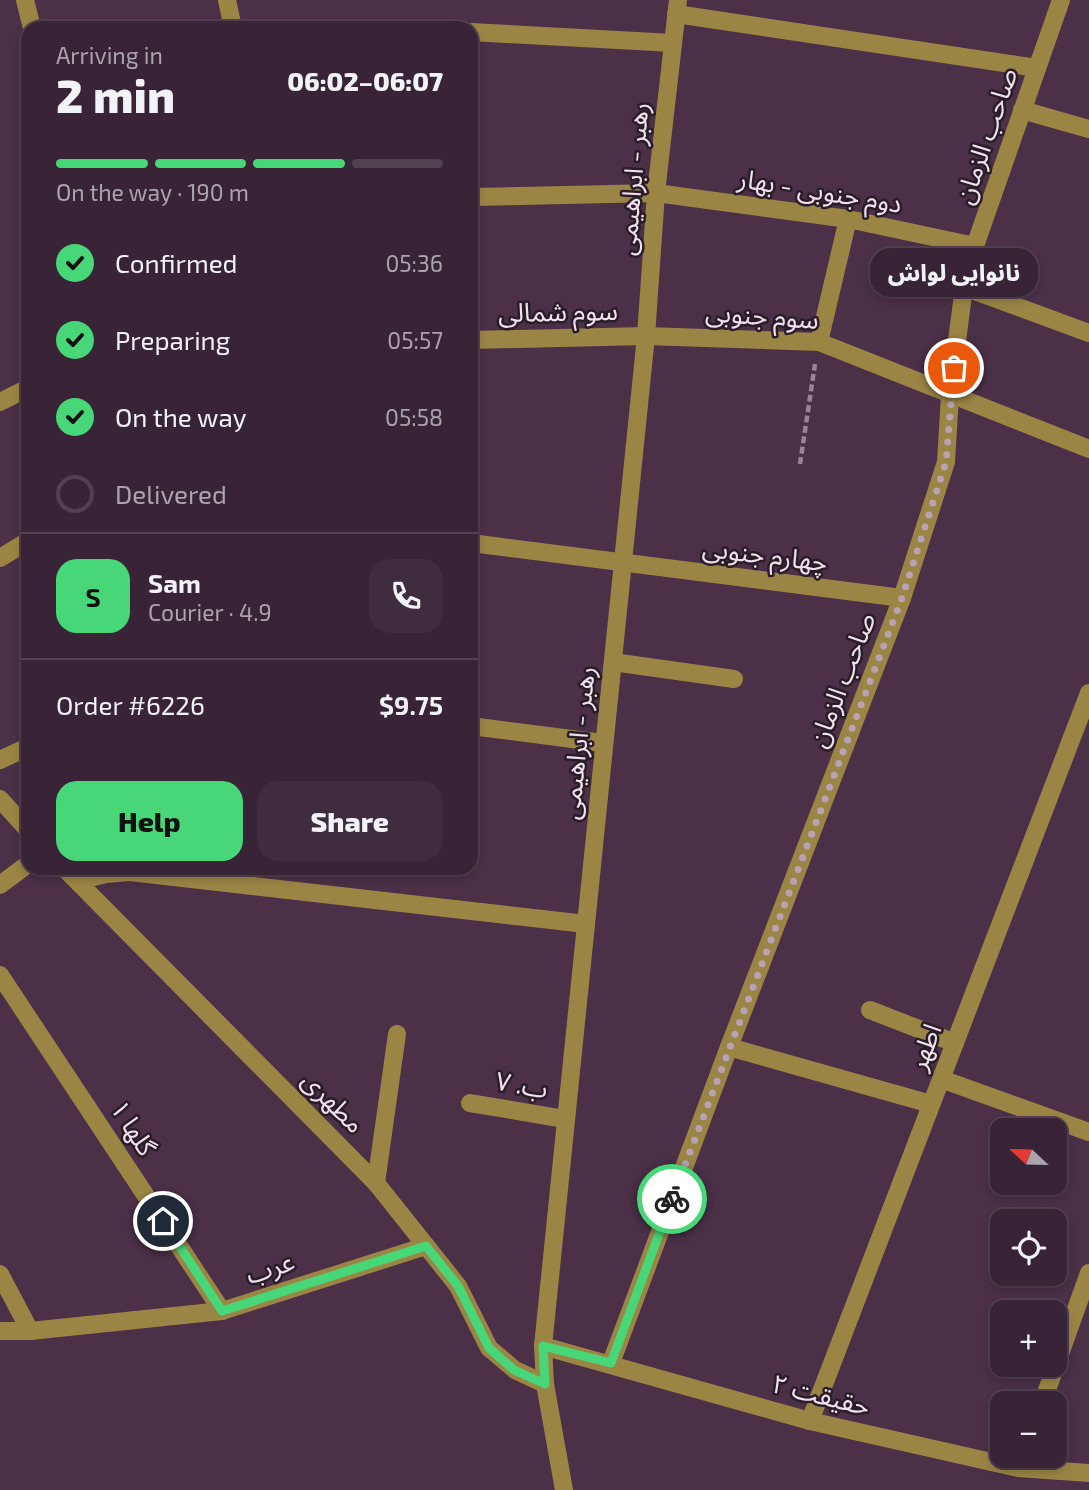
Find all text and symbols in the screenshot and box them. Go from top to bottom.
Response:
text: Arriving in [56,41,163,69]
street label: صاحب الزمان [947,63,1023,208]
text: 06:02–06:07 [287,65,443,96]
text: 2 min [56,67,175,122]
street label: رهبر - ابراهیمی [609,101,655,257]
street label: دوم جنوبی - بهار [734,161,904,224]
text: On the way · 190 m [56,178,249,206]
icon: check [56,244,94,282]
text: Confirmed [115,247,238,278]
text: 05:36 [385,249,443,277]
callout: نانوایی لواش [870,249,1038,298]
text: نانوایی لواش [888,258,1020,286]
street label: سوم شمالی [498,294,618,333]
street label: سوم جنوبی [704,295,820,340]
icon: check [56,321,94,359]
text: Preparing [115,324,230,355]
text: 05:57 [387,326,443,354]
pin [924,338,984,398]
icon: bag [935,349,973,387]
icon: check [56,398,94,436]
text: On the way [115,401,246,432]
text: 05:58 [385,403,443,431]
text: Delivered [115,478,227,509]
street label: چهارم جنوبی [700,530,829,583]
button: phone [369,559,443,633]
text: Sam [148,567,201,598]
text: S [85,581,101,612]
text: Courier · 4.9 [148,598,272,626]
street label: صاحب الزمان [801,608,881,752]
street label: رهبر - ابراهیمی [553,665,601,821]
text: Order #6226 [56,689,205,720]
text: $9.75 [379,689,443,720]
button: Help [56,781,243,861]
button: Share [257,781,443,861]
street label: اطهر [900,1019,947,1075]
street label: مطهری [296,1063,372,1139]
street label: ب. ۷ [494,1064,551,1104]
street label: گلها ۱ [104,1094,164,1162]
north arrow [990,1118,1068,1195]
map controls [990,1118,1067,1468]
courier [637,1164,707,1234]
icon: bike [653,1180,691,1218]
pin [133,1191,193,1251]
icon: home [144,1202,182,1240]
button: locate [990,1209,1067,1286]
street label: عرب [241,1244,298,1290]
button: + [990,1300,1067,1377]
street label: حقیقت ۲ [769,1366,874,1421]
button: − [990,1391,1067,1468]

